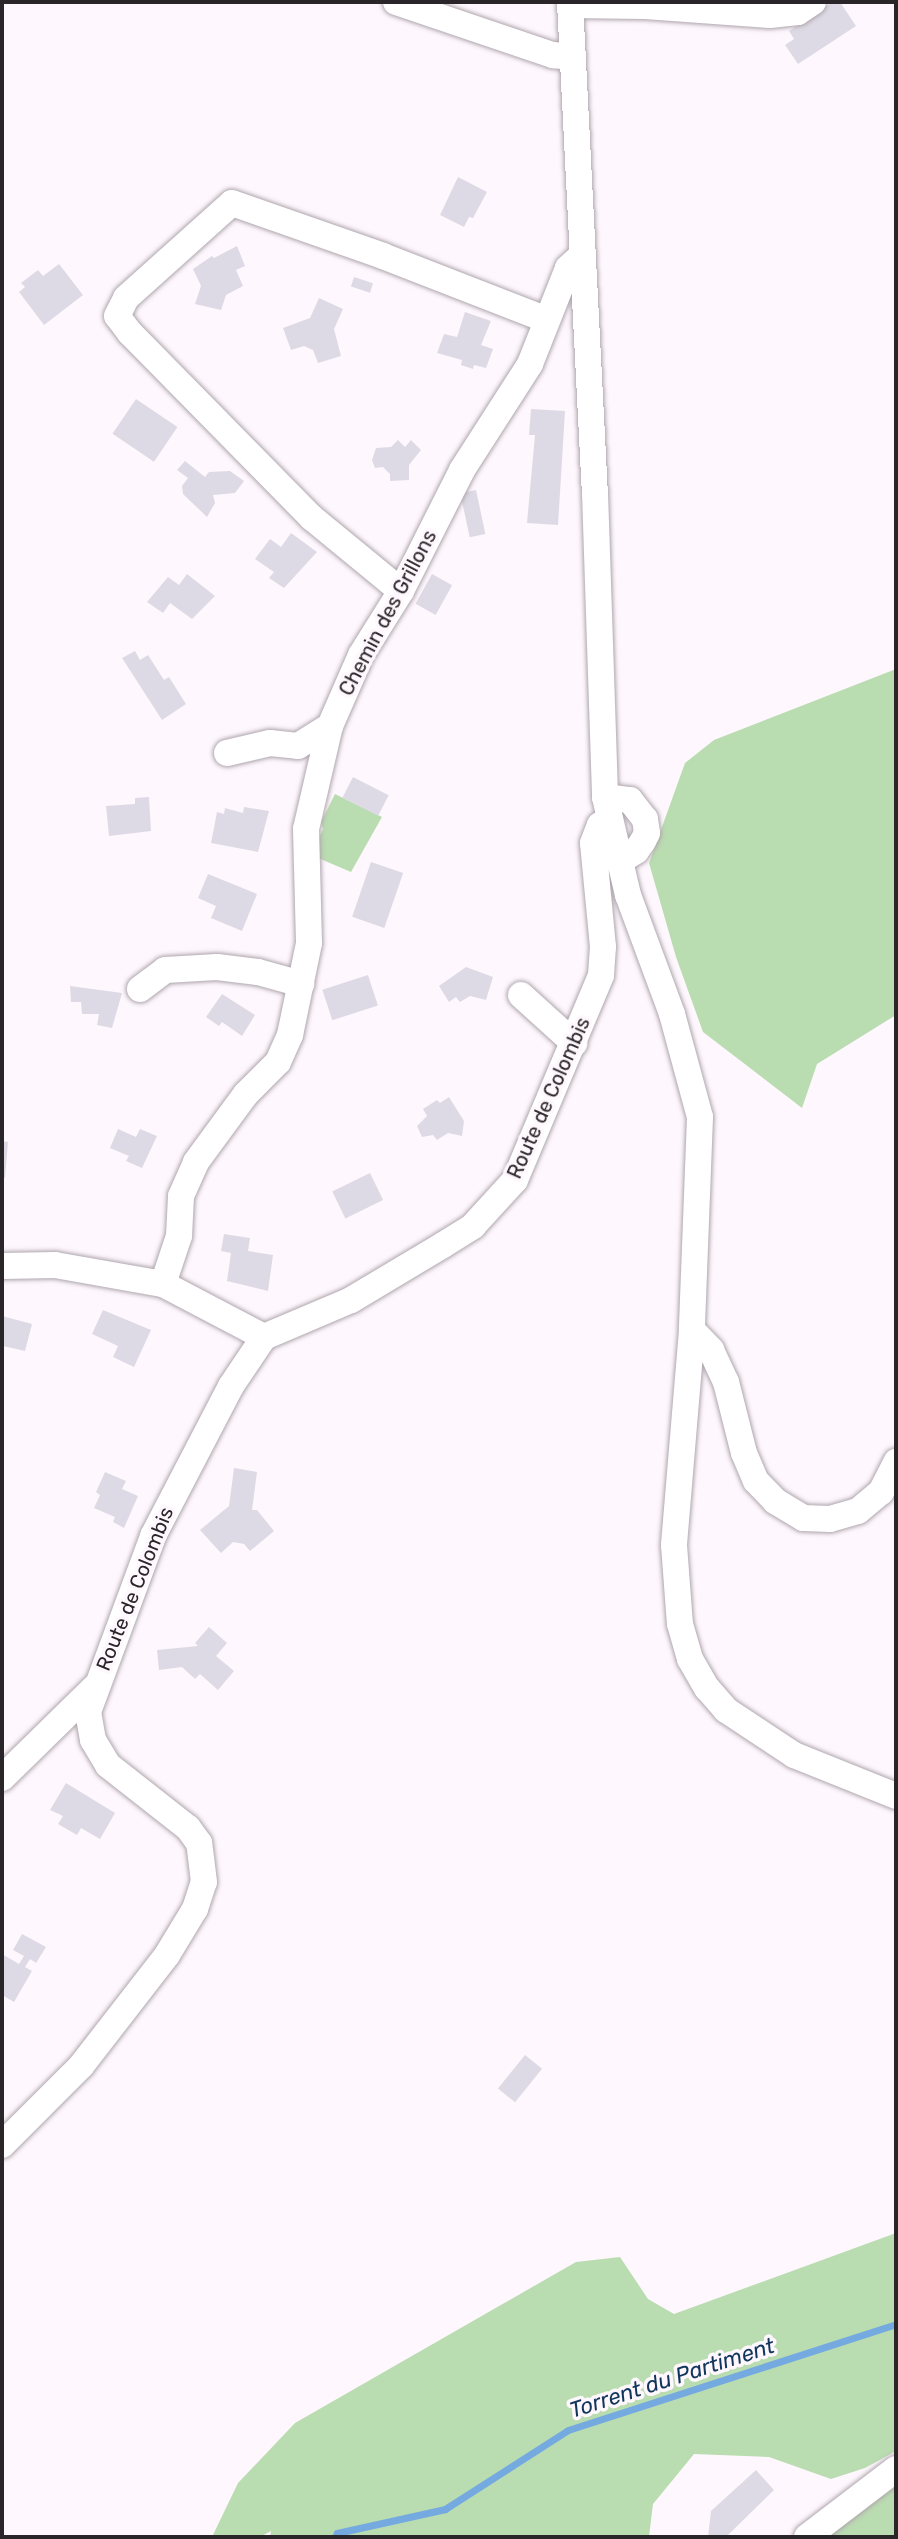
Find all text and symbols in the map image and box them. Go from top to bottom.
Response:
street label: Chemin des Grillons [334,526,442,700]
street label: Route de Colombis [503,1014,595,1182]
street label: Route de Colombis [91,1504,179,1674]
water label: Torrent du Partiment [566,2332,778,2424]

